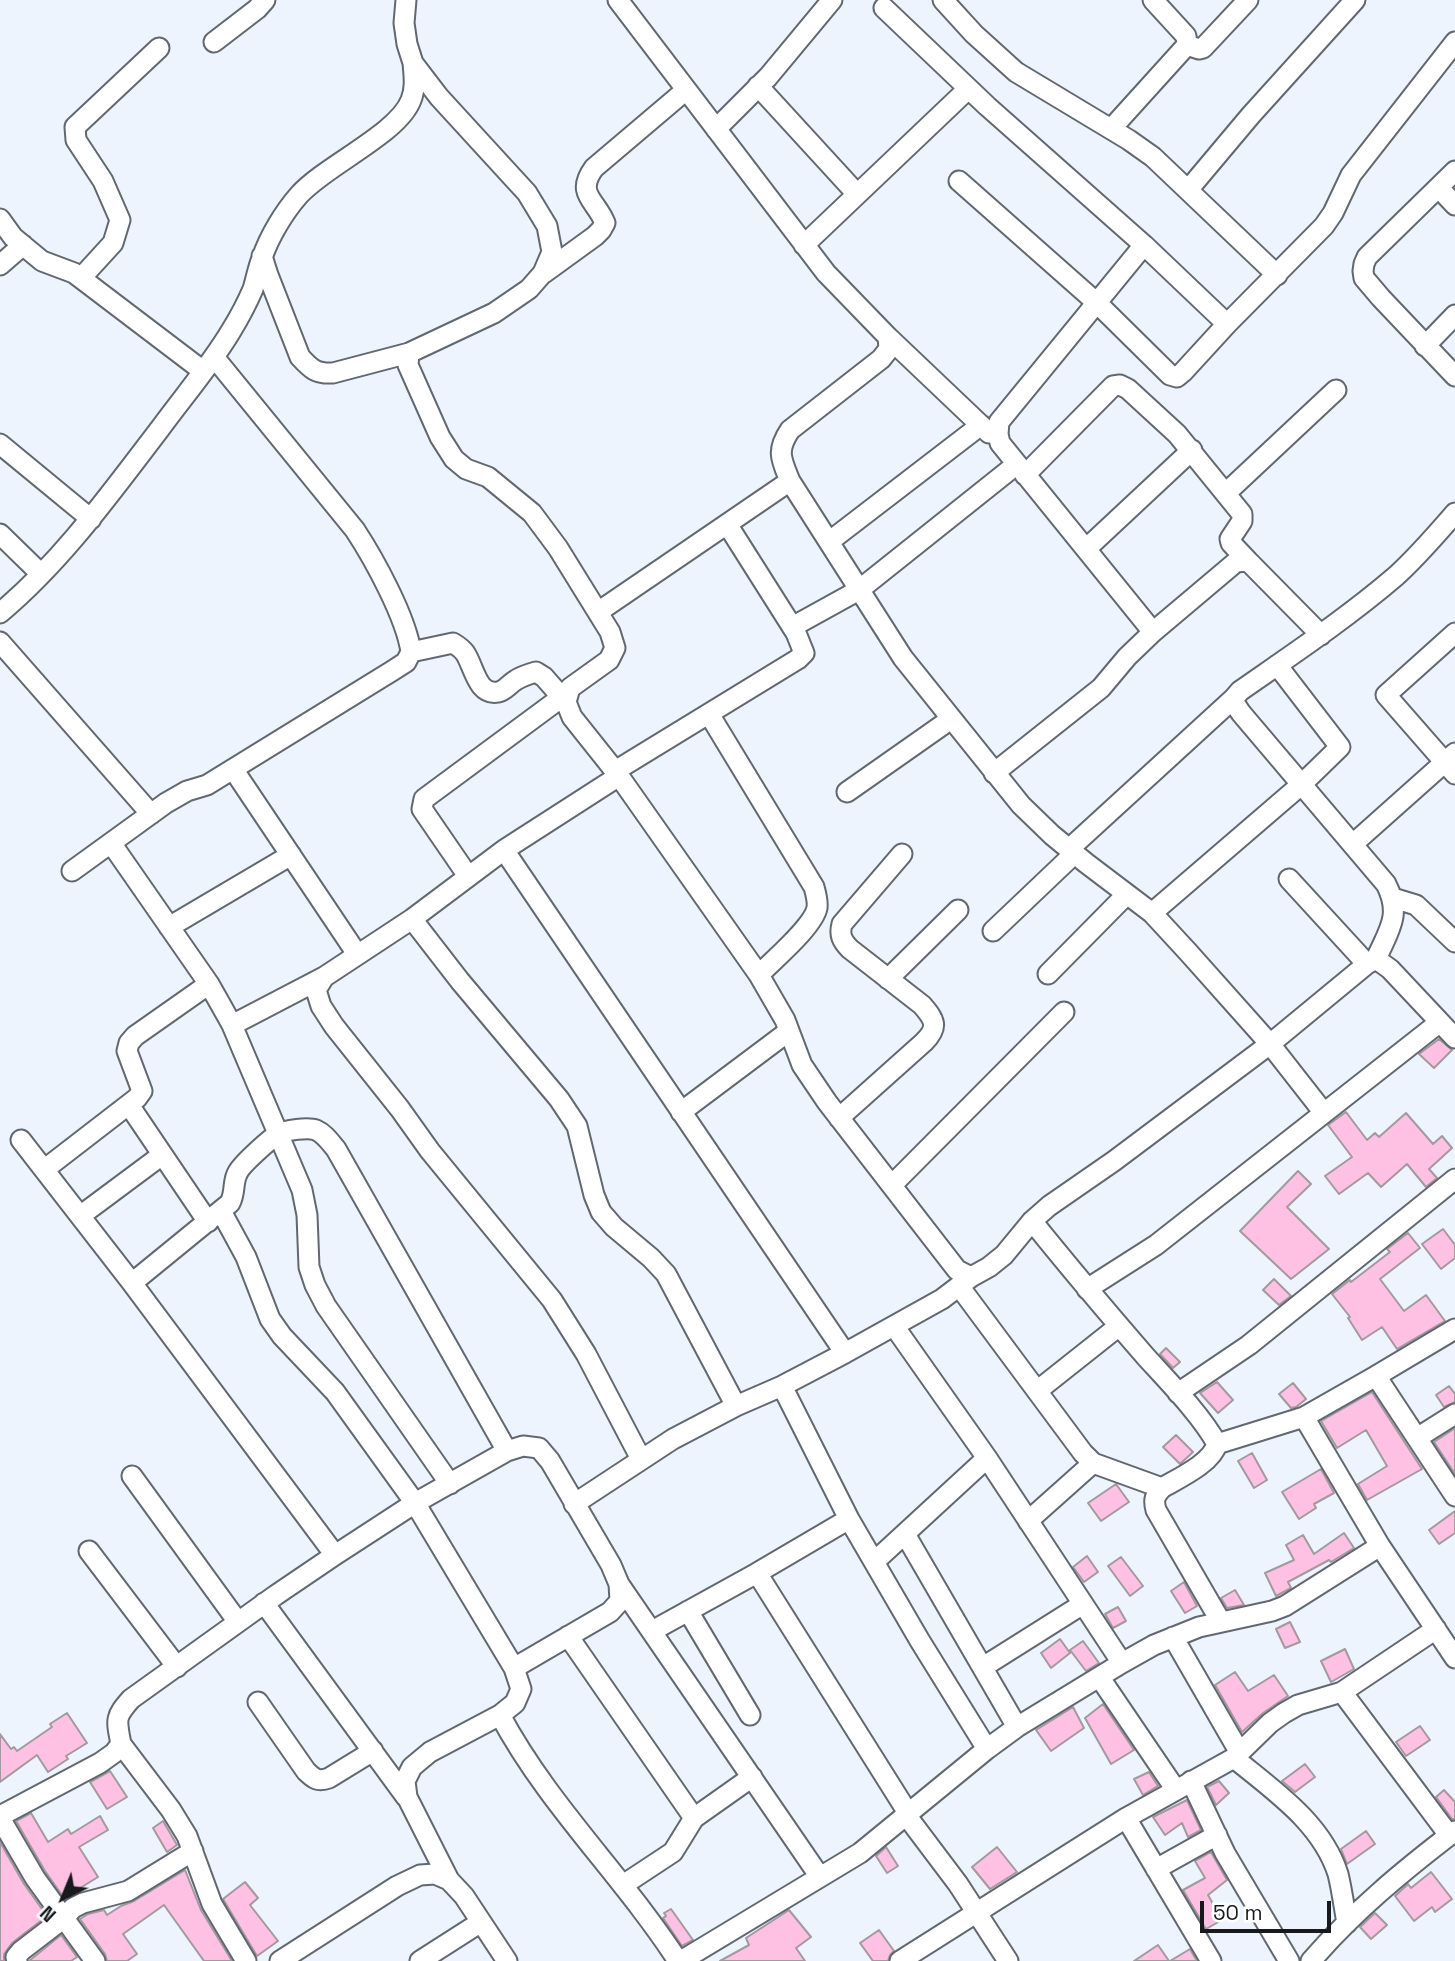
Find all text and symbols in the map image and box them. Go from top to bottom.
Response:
north arrow [28,1863,98,1933]
scale bar [1203,1888,1334,1932]
text: 50 m [1213,1899,1263,1926]
text: N [35,1900,62,1927]

